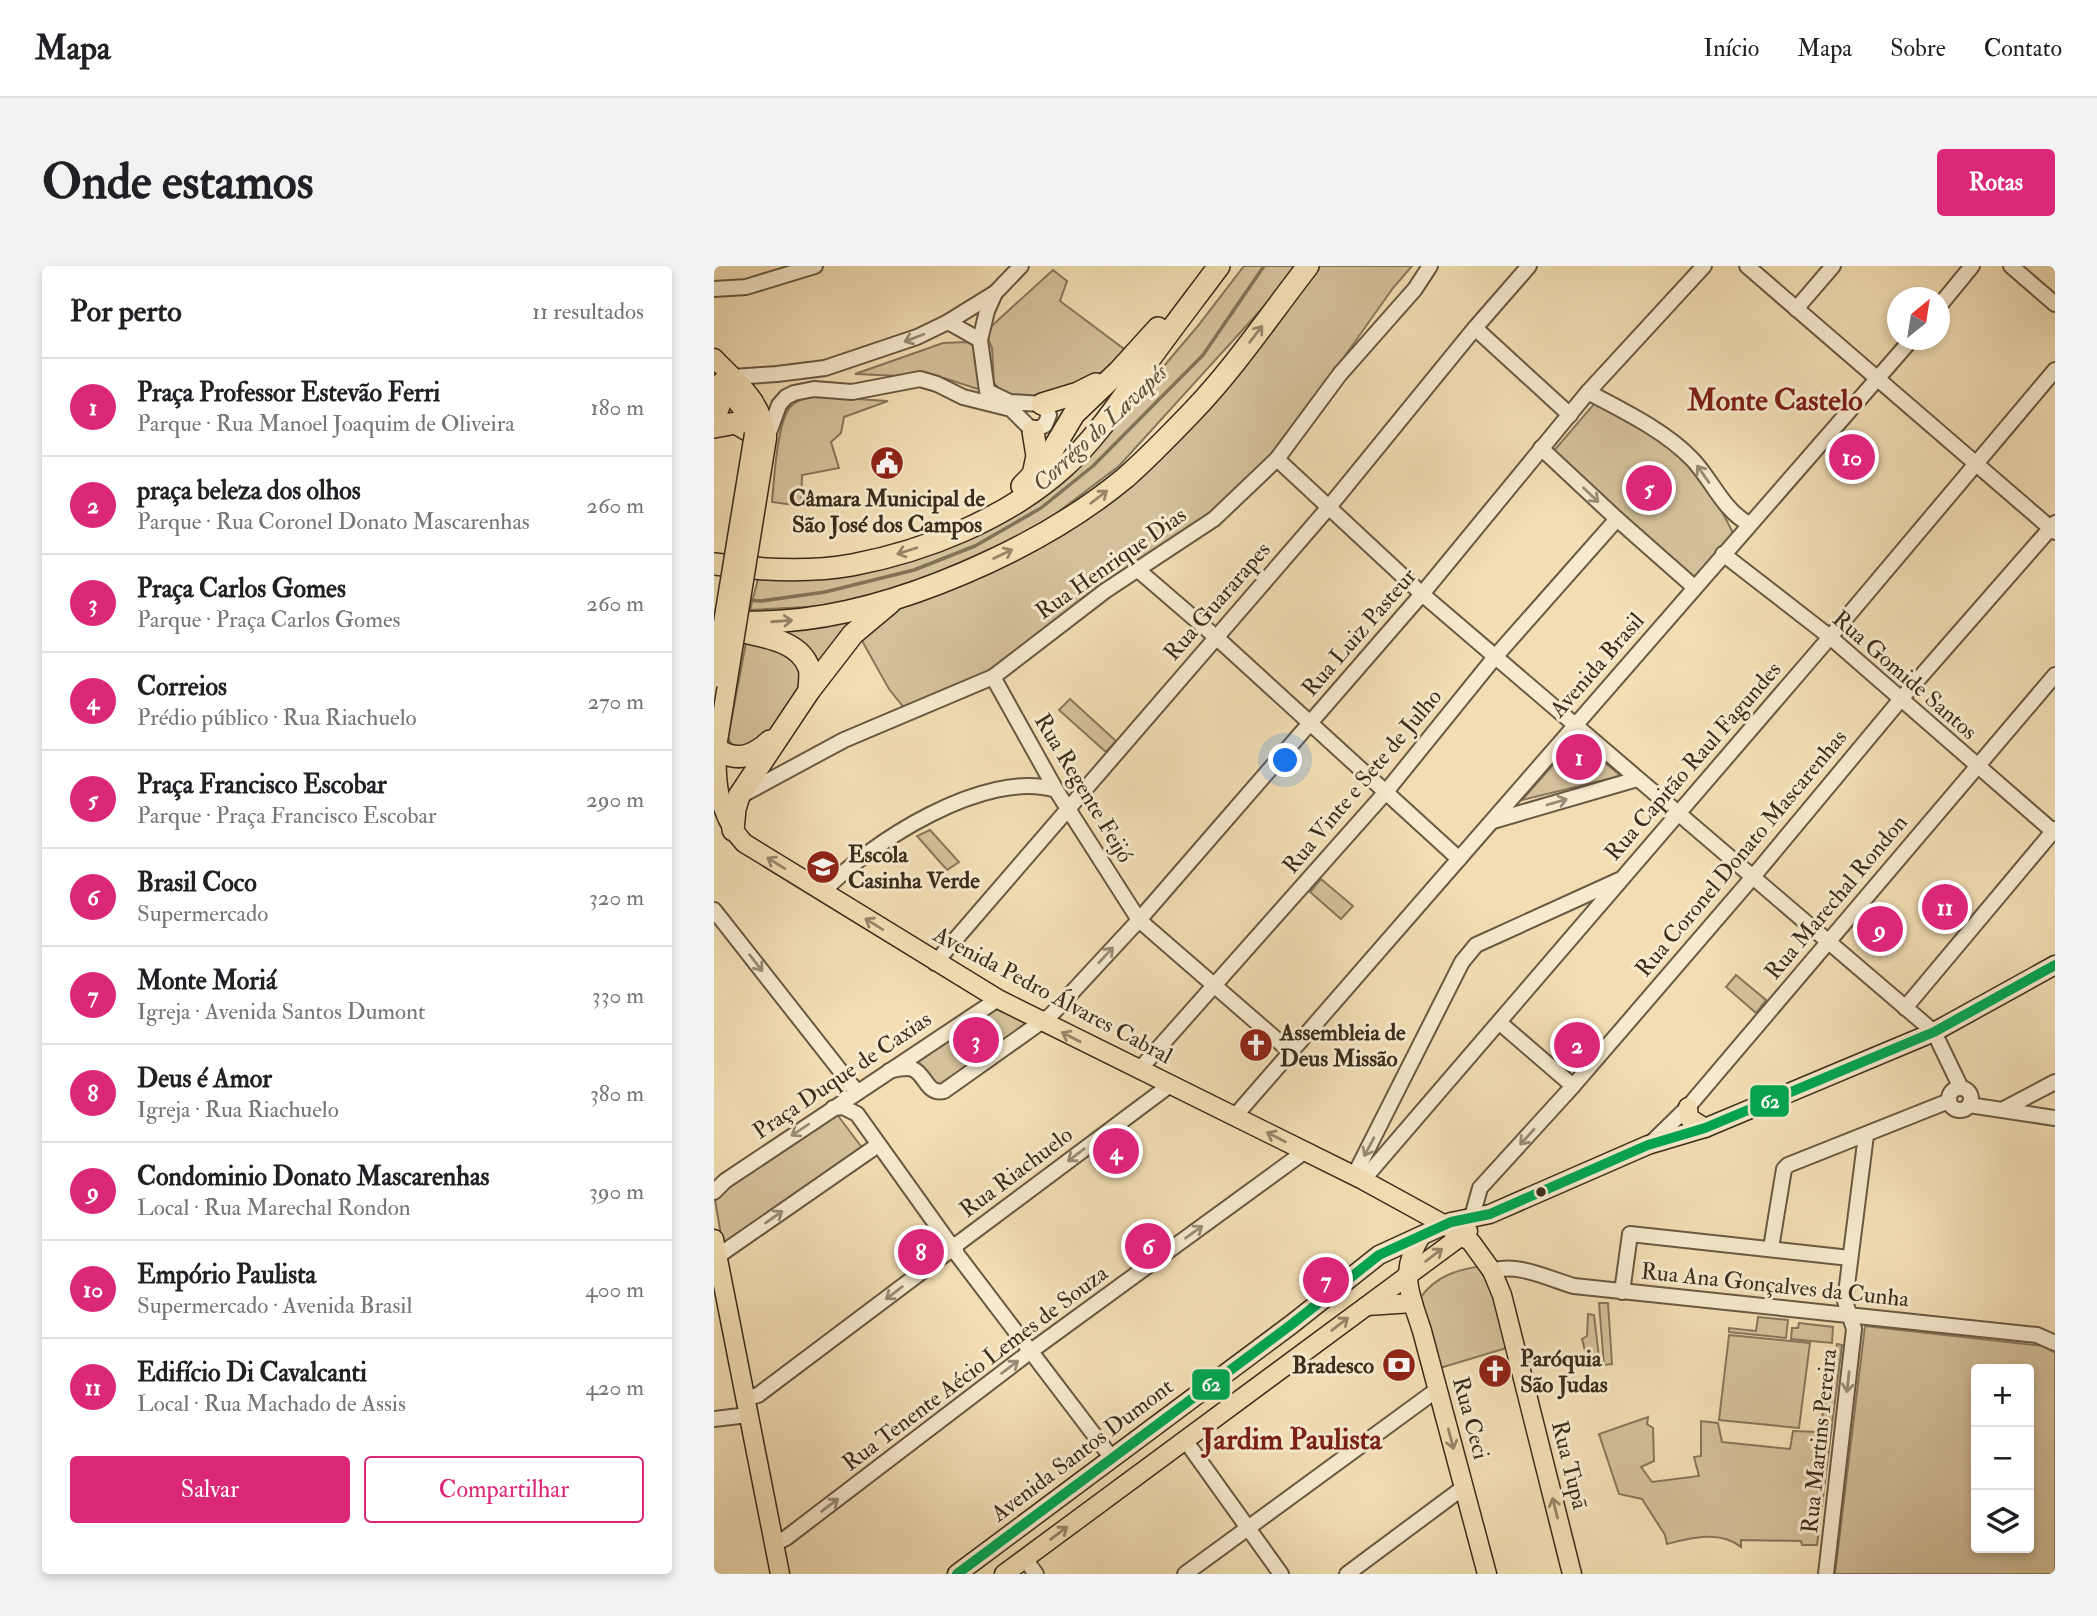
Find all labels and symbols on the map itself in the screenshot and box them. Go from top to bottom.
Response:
north arrow [1887,287,1950,350]
one-way arrow [1249,325,1264,344]
one-way arrow [903,332,925,345]
water label: Corrégo do Lavapés [1026,357,1174,499]
district label: Monte Castelo [1686,382,1863,419]
pin: 10 [1829,431,1875,483]
public building icon: Câmara Municipal de São José dos Campos [868,444,906,482]
pin: 5 [1626,462,1672,514]
one-way arrow [1696,465,1710,484]
place label: Câmara Municipal de São José dos Campos [789,484,985,540]
one-way arrow [1582,486,1599,503]
one-way arrow [1089,490,1108,505]
street label: Rua Henrique Dias [1030,500,1192,626]
street label: Rua Guararapes [1157,535,1277,667]
one-way arrow [896,546,918,558]
one-way arrow [992,546,1013,560]
street label: Rua Luiz Pasteur [1295,561,1423,702]
street label: Rua Gomide Santos [1827,604,1984,746]
street label: Avenida Brasil [1543,606,1651,724]
one-way arrow [770,614,793,627]
street label: Rua Capitão Raul Fagundes [1598,655,1788,867]
street label: Rua Vinte e Sete de Julho [1276,683,1448,879]
street label: Rua Regente Feijó [1028,708,1140,868]
street label: Rua Coronel Donato Mascarenhas [1629,723,1853,983]
pin: 1 [1556,731,1602,783]
your location [1268,743,1302,777]
one-way arrow [1546,795,1568,808]
street label: Rua Marechal Rondon [1758,808,1914,986]
place label: Escola Casinha Verde [848,840,980,895]
school or university icon: Escola Casinha Verde [804,848,842,886]
one-way arrow [767,855,787,869]
pin: 11 [1922,881,1968,933]
pin: 9 [1857,903,1903,955]
one-way arrow [865,917,884,932]
street label: Avenida Pedro Álvares Cabral [927,919,1178,1071]
one-way arrow [1098,947,1115,964]
one-way arrow [749,953,764,972]
street label: Praça Duque de Caxias [747,1004,937,1146]
pin: 3 [953,1014,999,1066]
place label: Assembleia de Deus Missão [1279,1018,1406,1073]
pin: 2 [1554,1019,1600,1071]
church icon: Assembleia de Deus Missão [1237,1026,1275,1064]
one-way arrow [1062,1029,1082,1043]
line badge: 62 [1749,1084,1790,1118]
text: 62 [1760,1090,1780,1114]
street label: Rua Riachuelo [954,1120,1078,1224]
one-way arrow [791,1124,811,1138]
pin: 4 [1093,1125,1139,1177]
one-way arrow [1519,1127,1535,1145]
one-way arrow [1266,1130,1287,1143]
one-way arrow [1362,1137,1376,1157]
one-way arrow [1067,1148,1086,1163]
unlabelled marker [1534,1185,1548,1199]
one-way arrow [764,1210,783,1224]
pin: 6 [1125,1220,1171,1272]
one-way arrow [1184,1225,1203,1240]
pin: 8 [898,1226,944,1278]
one-way arrow [1424,1248,1442,1263]
pin: 7 [1303,1254,1349,1306]
street label: Rua Ana Gonçalves da Cunha [1639,1256,1911,1314]
street label: Rua Tenente Aécio Lemes de Souza [836,1258,1114,1477]
one-way arrow [885,1286,904,1301]
one-way arrow [1330,1317,1349,1332]
place label: Paróquia São Judas [1520,1344,1608,1400]
bank icon: Bradesco [1380,1346,1418,1384]
street label: Rua Martins Pereira [1795,1347,1843,1535]
place label: Bradesco [1292,1351,1374,1380]
church icon: Paróquia São Judas [1476,1352,1514,1390]
one-way arrow [1001,1360,1019,1375]
line badge: 62 [1191,1368,1231,1401]
one-way arrow [1842,1370,1855,1393]
street label: Avenida Santos Dumont [984,1372,1179,1529]
text: 62 [1201,1373,1221,1397]
street label: Rua Ceci [1446,1374,1496,1462]
street label: Rua Tupã [1544,1418,1595,1513]
district label: Jardim Paulista [1200,1421,1384,1458]
one-way arrow [1445,1427,1458,1450]
one-way arrow [1548,1497,1562,1520]
one-way arrow [820,1498,838,1513]
one-way arrow [1049,1526,1068,1540]

